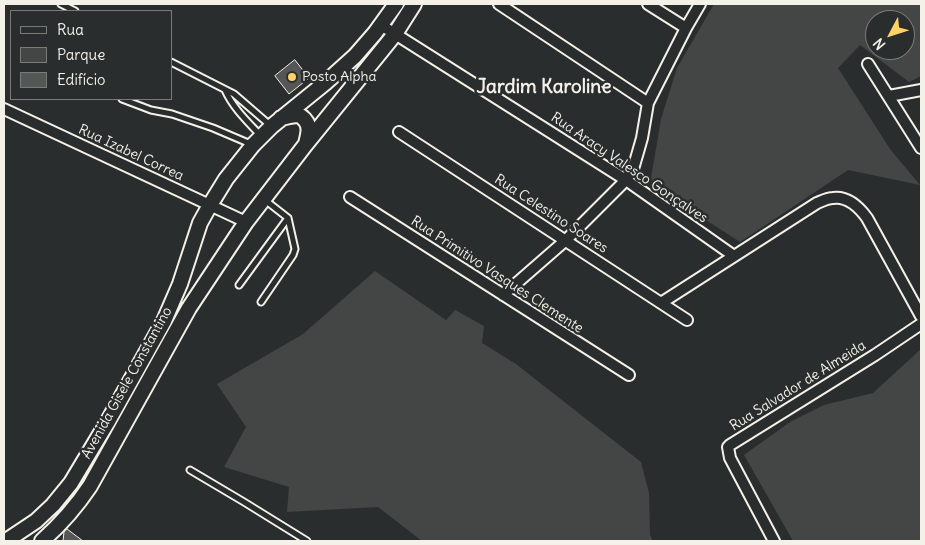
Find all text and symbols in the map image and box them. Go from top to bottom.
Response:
legend [10,10,172,100]
north arrow [865,10,915,60]
text: Rua [57,20,84,39]
text: N [869,35,889,53]
text: Parque [57,45,105,64]
place label: Posto Alpha [302,69,376,85]
text: Edifício [57,70,105,89]
marker: Posto Alpha [286,71,298,83]
district label: Jardim Karoline [476,77,612,99]
street label: Rua Aracy Valesco Gonçalves [547,109,711,227]
street label: Rua Izabel Correa [76,121,186,185]
street label: Rua Celestino Soares [491,171,611,257]
street label: Rua Primitivo Vasques Clemente [408,213,586,337]
street label: Avenida Gisele Constantino [78,304,176,462]
street label: Rua Salvador de Almeida [727,337,869,435]

